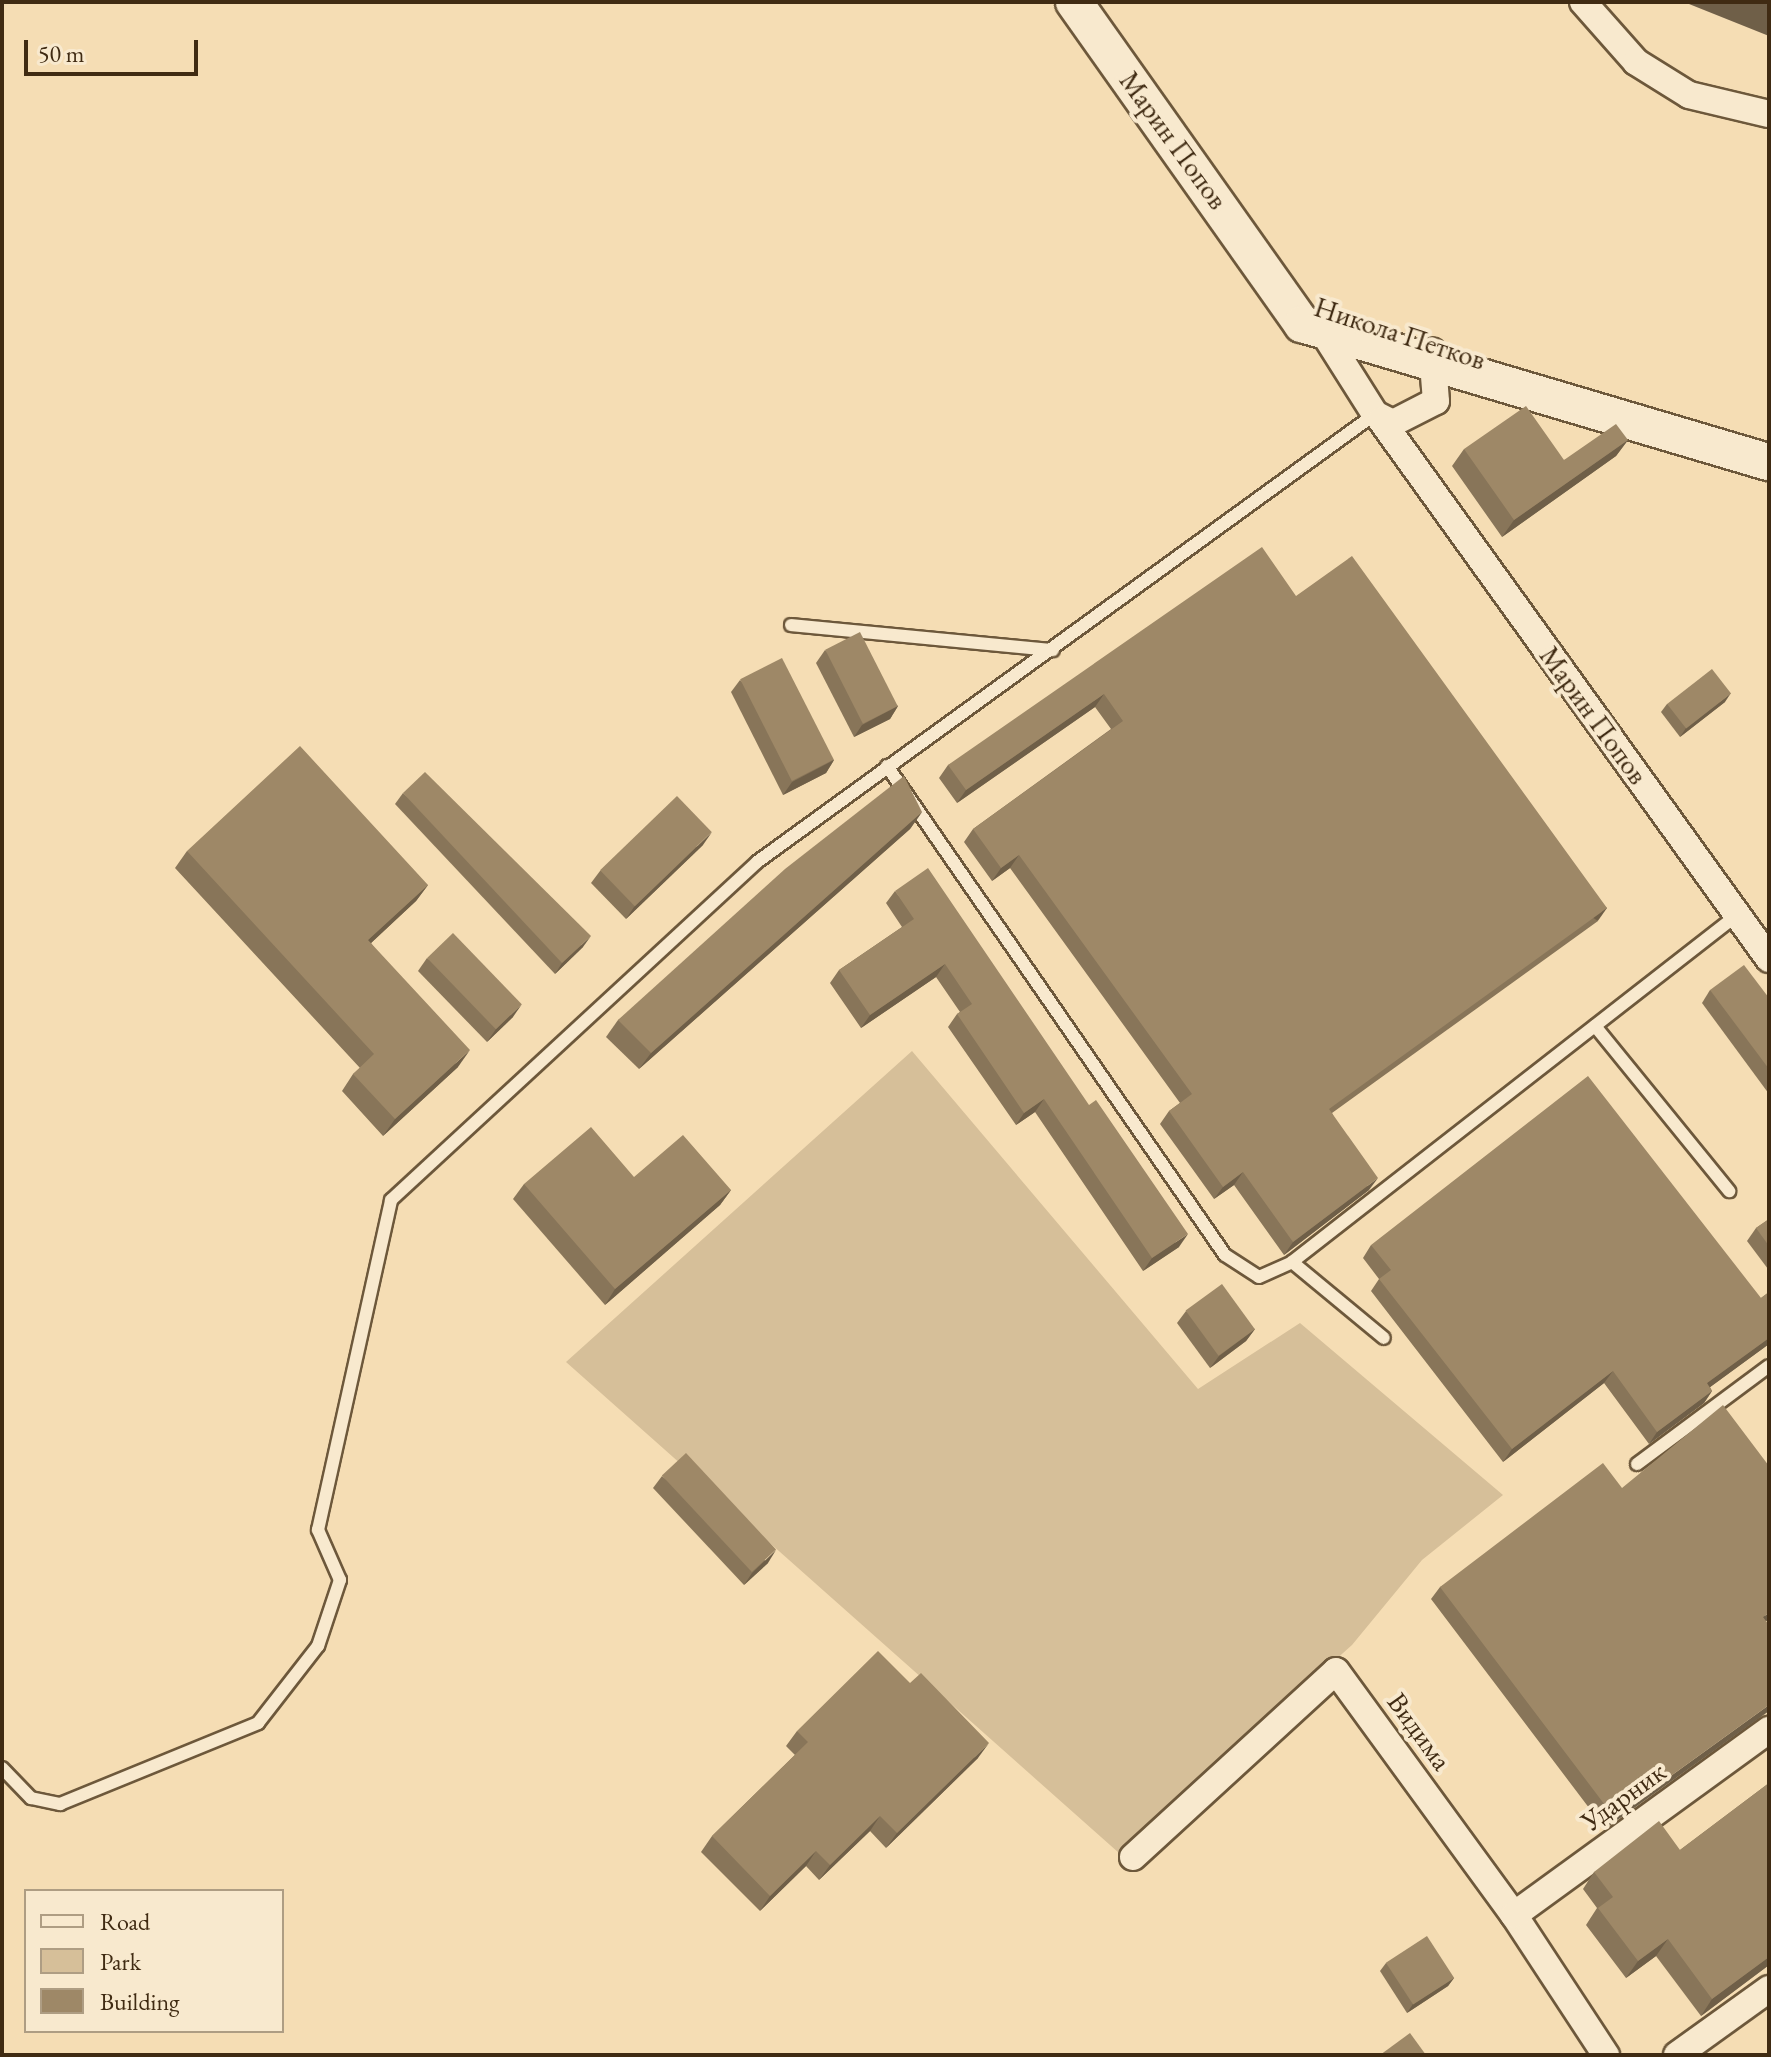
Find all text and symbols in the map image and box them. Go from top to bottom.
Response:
scale bar [28,24,202,74]
text: 50 m [38,38,85,69]
street label: Марин Попов [1113,65,1235,215]
street label: Никола Петков [1310,290,1490,376]
street label: Марин Попов [1533,640,1655,790]
street label: Видима [1381,1686,1459,1776]
street label: Ударник [1574,1754,1672,1838]
legend [24,1889,284,2033]
text: Road [100,1906,150,1937]
text: Park [100,1946,141,1977]
text: Building [100,1986,180,2017]

